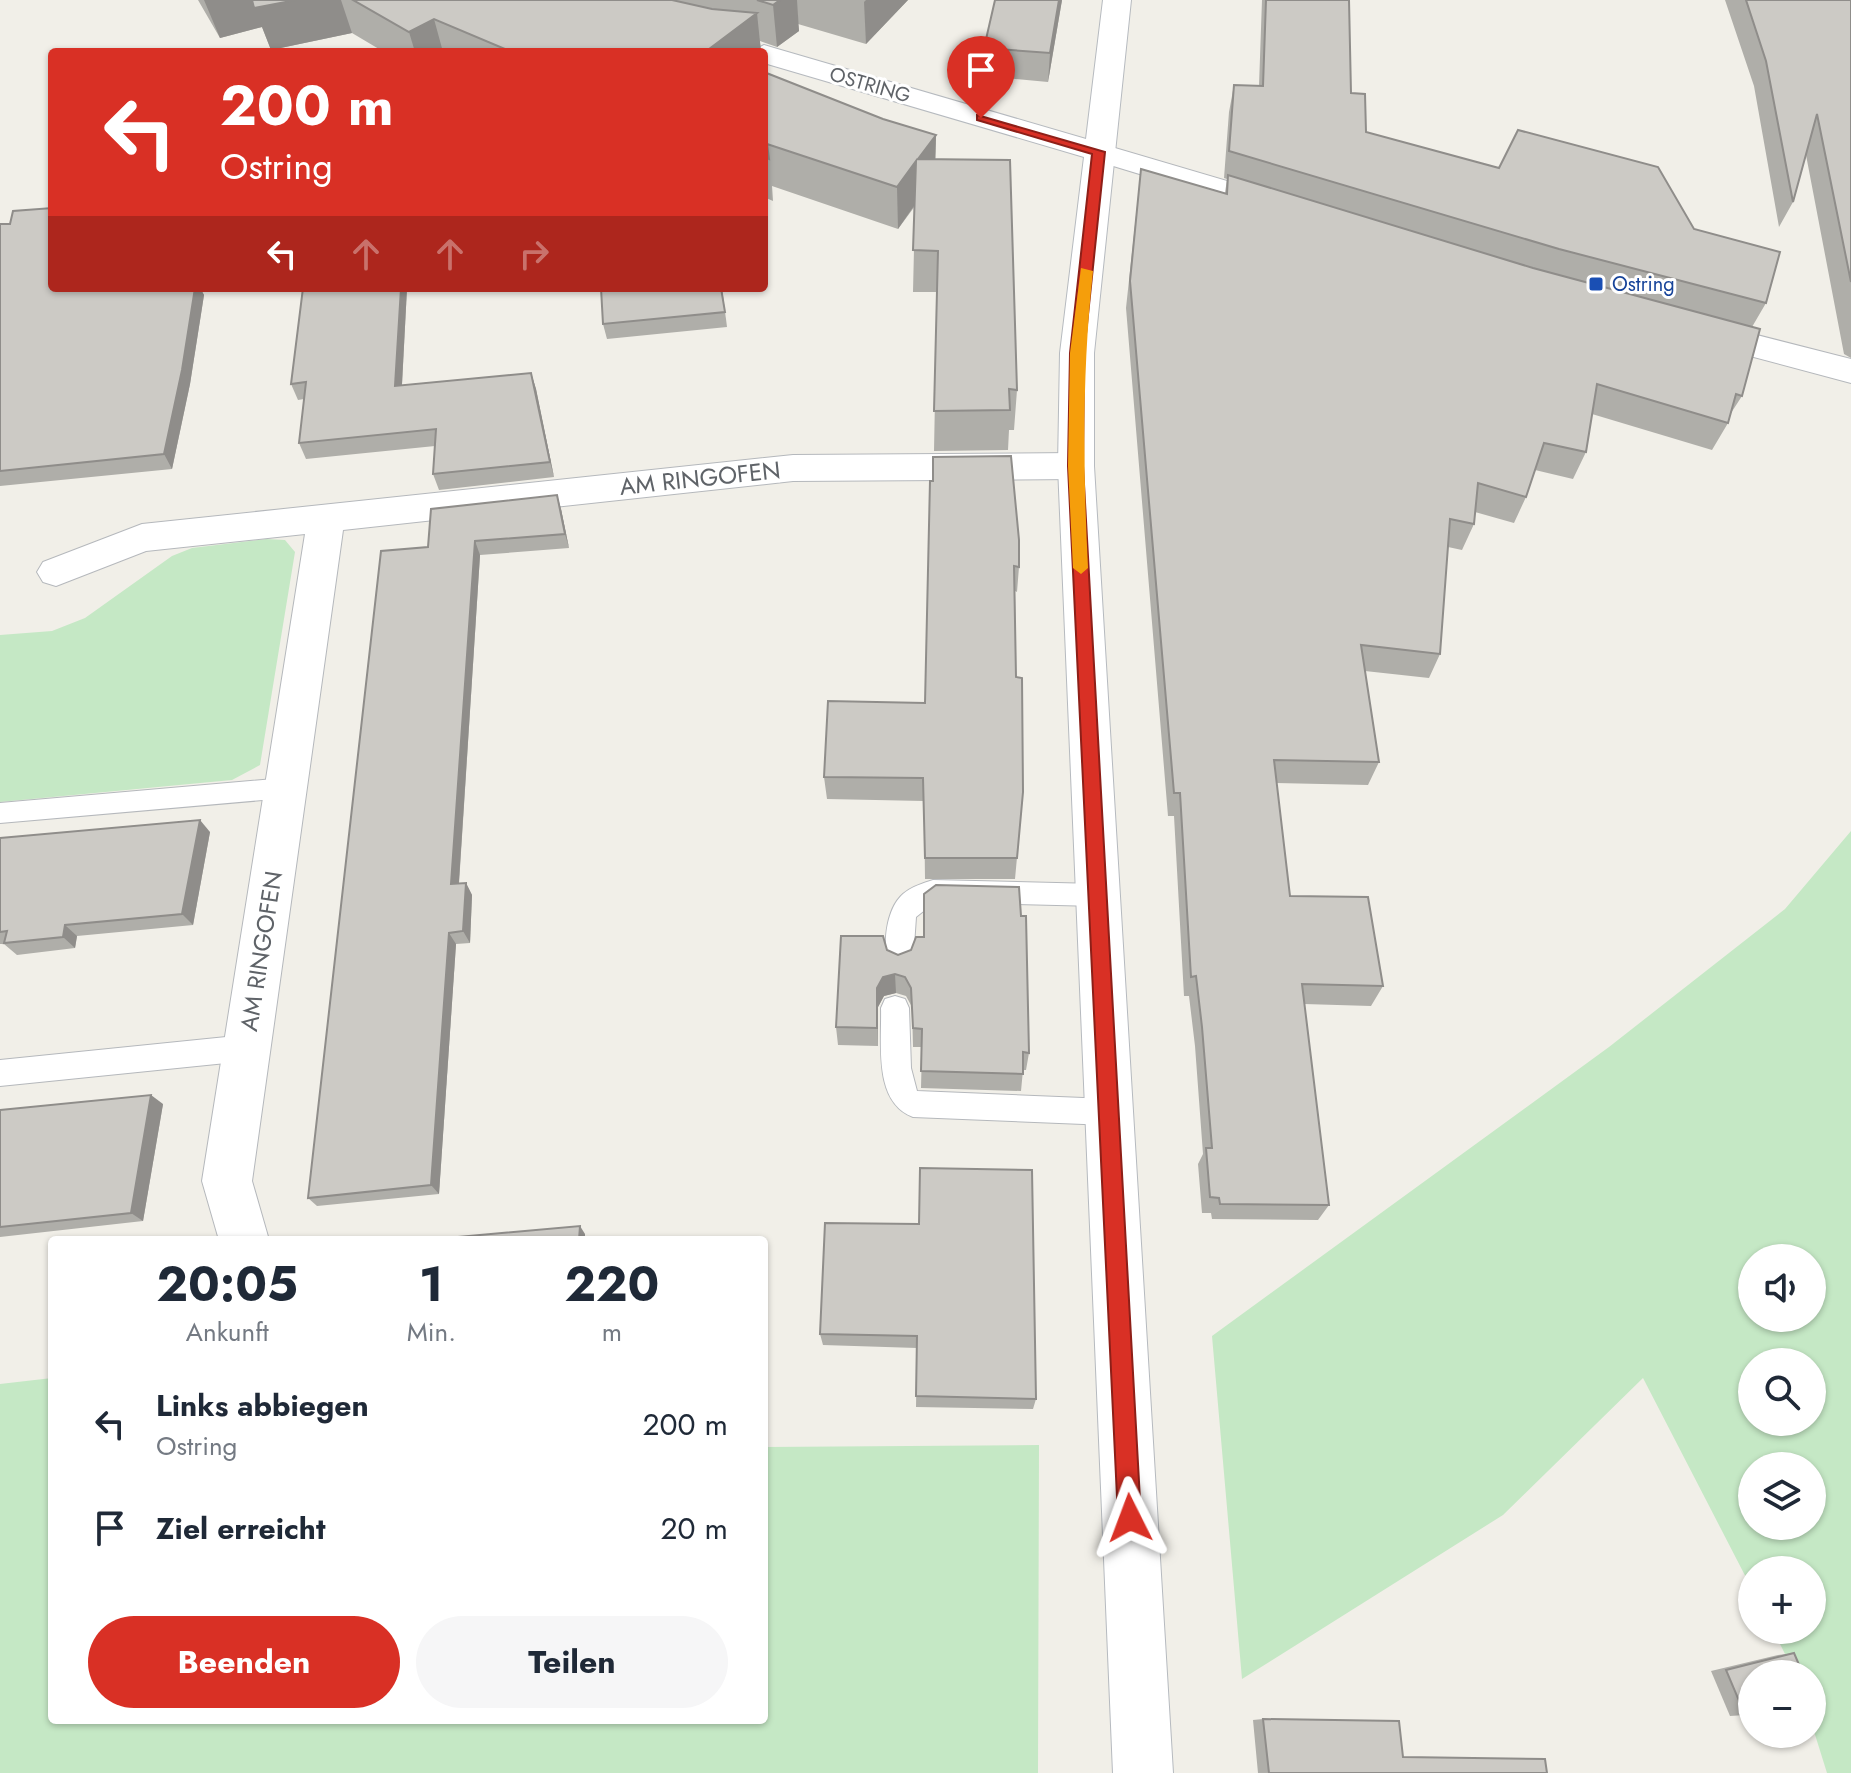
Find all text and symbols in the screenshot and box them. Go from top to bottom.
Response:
pin [947,36,1015,118]
icon: arrive [959,48,1003,92]
street label: OSTRING [826,60,914,110]
text: 200 m [220,65,394,146]
icon: left [88,80,192,184]
text: Ostring [220,140,333,192]
icon: left [260,232,304,276]
icon: ahead [344,232,388,276]
icon: ahead [428,232,472,276]
icon: right [512,232,556,276]
place label: Ostring [1612,270,1675,299]
marker: Ostring [1587,275,1605,293]
street label: AM RINGOFEN [618,452,782,504]
street label: AM RINGOFEN [231,868,291,1034]
map controls [1738,1244,1826,1748]
button: sound [1738,1244,1826,1332]
text: 20:05 [157,1250,298,1319]
text: 1 [419,1250,444,1319]
text: 220 [565,1250,659,1319]
text: Ankunft [186,1313,269,1351]
text: Min. [407,1313,456,1351]
text: m [602,1313,622,1351]
button: search [1738,1348,1826,1436]
text: Links abbiegen [156,1384,369,1427]
icon: left [88,1402,132,1446]
text: 200 m [643,1403,728,1446]
text: Ostring [156,1427,237,1465]
button: layers [1738,1452,1826,1540]
position arrow [1088,1476,1172,1560]
icon: arrive [88,1506,132,1550]
text: Ziel erreicht [156,1507,325,1550]
text: 20 m [661,1507,728,1550]
button: + [1738,1556,1826,1644]
button: Beenden [88,1616,400,1708]
button: Teilen [416,1616,728,1708]
button: − [1738,1660,1826,1748]

